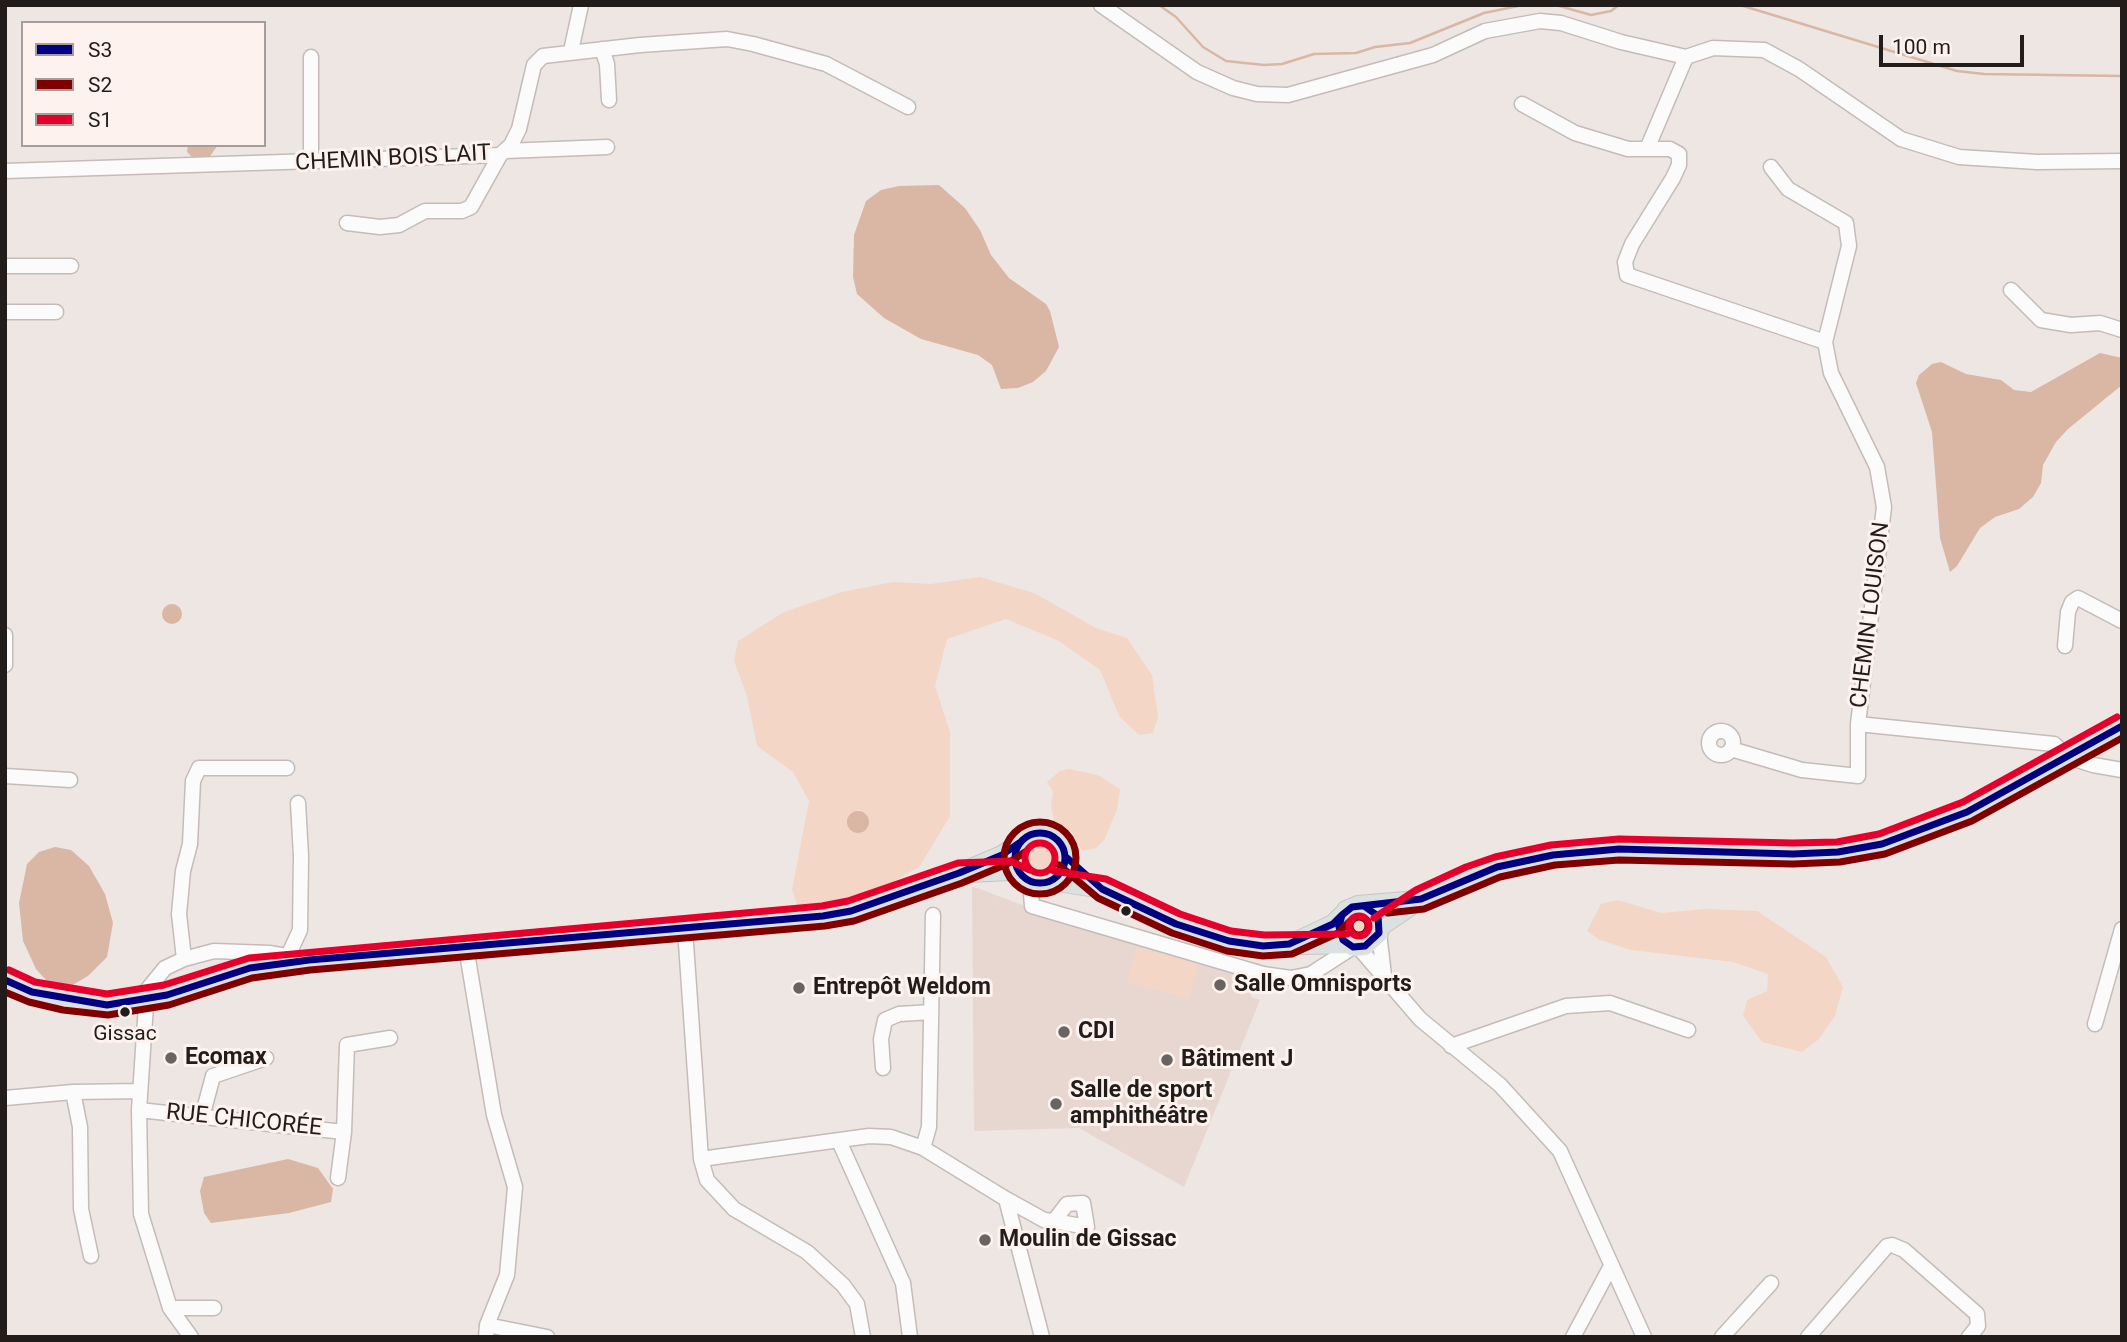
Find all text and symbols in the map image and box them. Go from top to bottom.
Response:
legend [21,21,266,147]
scale bar [1882,21,2027,65]
text: 100 m [1892,35,1951,59]
text: S3 [88,38,112,62]
text: S2 [88,73,112,97]
text: S1 [88,108,112,132]
street label: CHEMIN BOIS LAIT [294,140,492,178]
street label: CHEMIN LOUISON [1846,520,1896,710]
unlabelled marker [1119,904,1133,918]
place label: Salle Omnisports [1234,971,1412,999]
place label: Entrepôt Weldom [813,974,991,1002]
marker: Salle Omnisports [1212,977,1228,993]
marker: Entrepôt Weldom [791,980,807,996]
marker: Gissac [118,1005,132,1019]
place label: CDI [1078,1018,1115,1046]
place label: Gissac [93,1022,157,1048]
marker: CDI [1056,1024,1072,1040]
place label: Ecomax [185,1044,267,1072]
place label: Bâtiment J [1181,1046,1293,1074]
marker: Ecomax [163,1050,179,1066]
marker: Bâtiment J [1159,1052,1175,1068]
place label: Salle de sport amphithéâtre [1070,1077,1212,1131]
marker: Salle de sport amphithéâtre [1048,1096,1064,1112]
street label: RUE CHICORÉE [165,1099,323,1143]
place label: Moulin de Gissac [999,1226,1177,1254]
marker: Moulin de Gissac [977,1232,993,1248]

